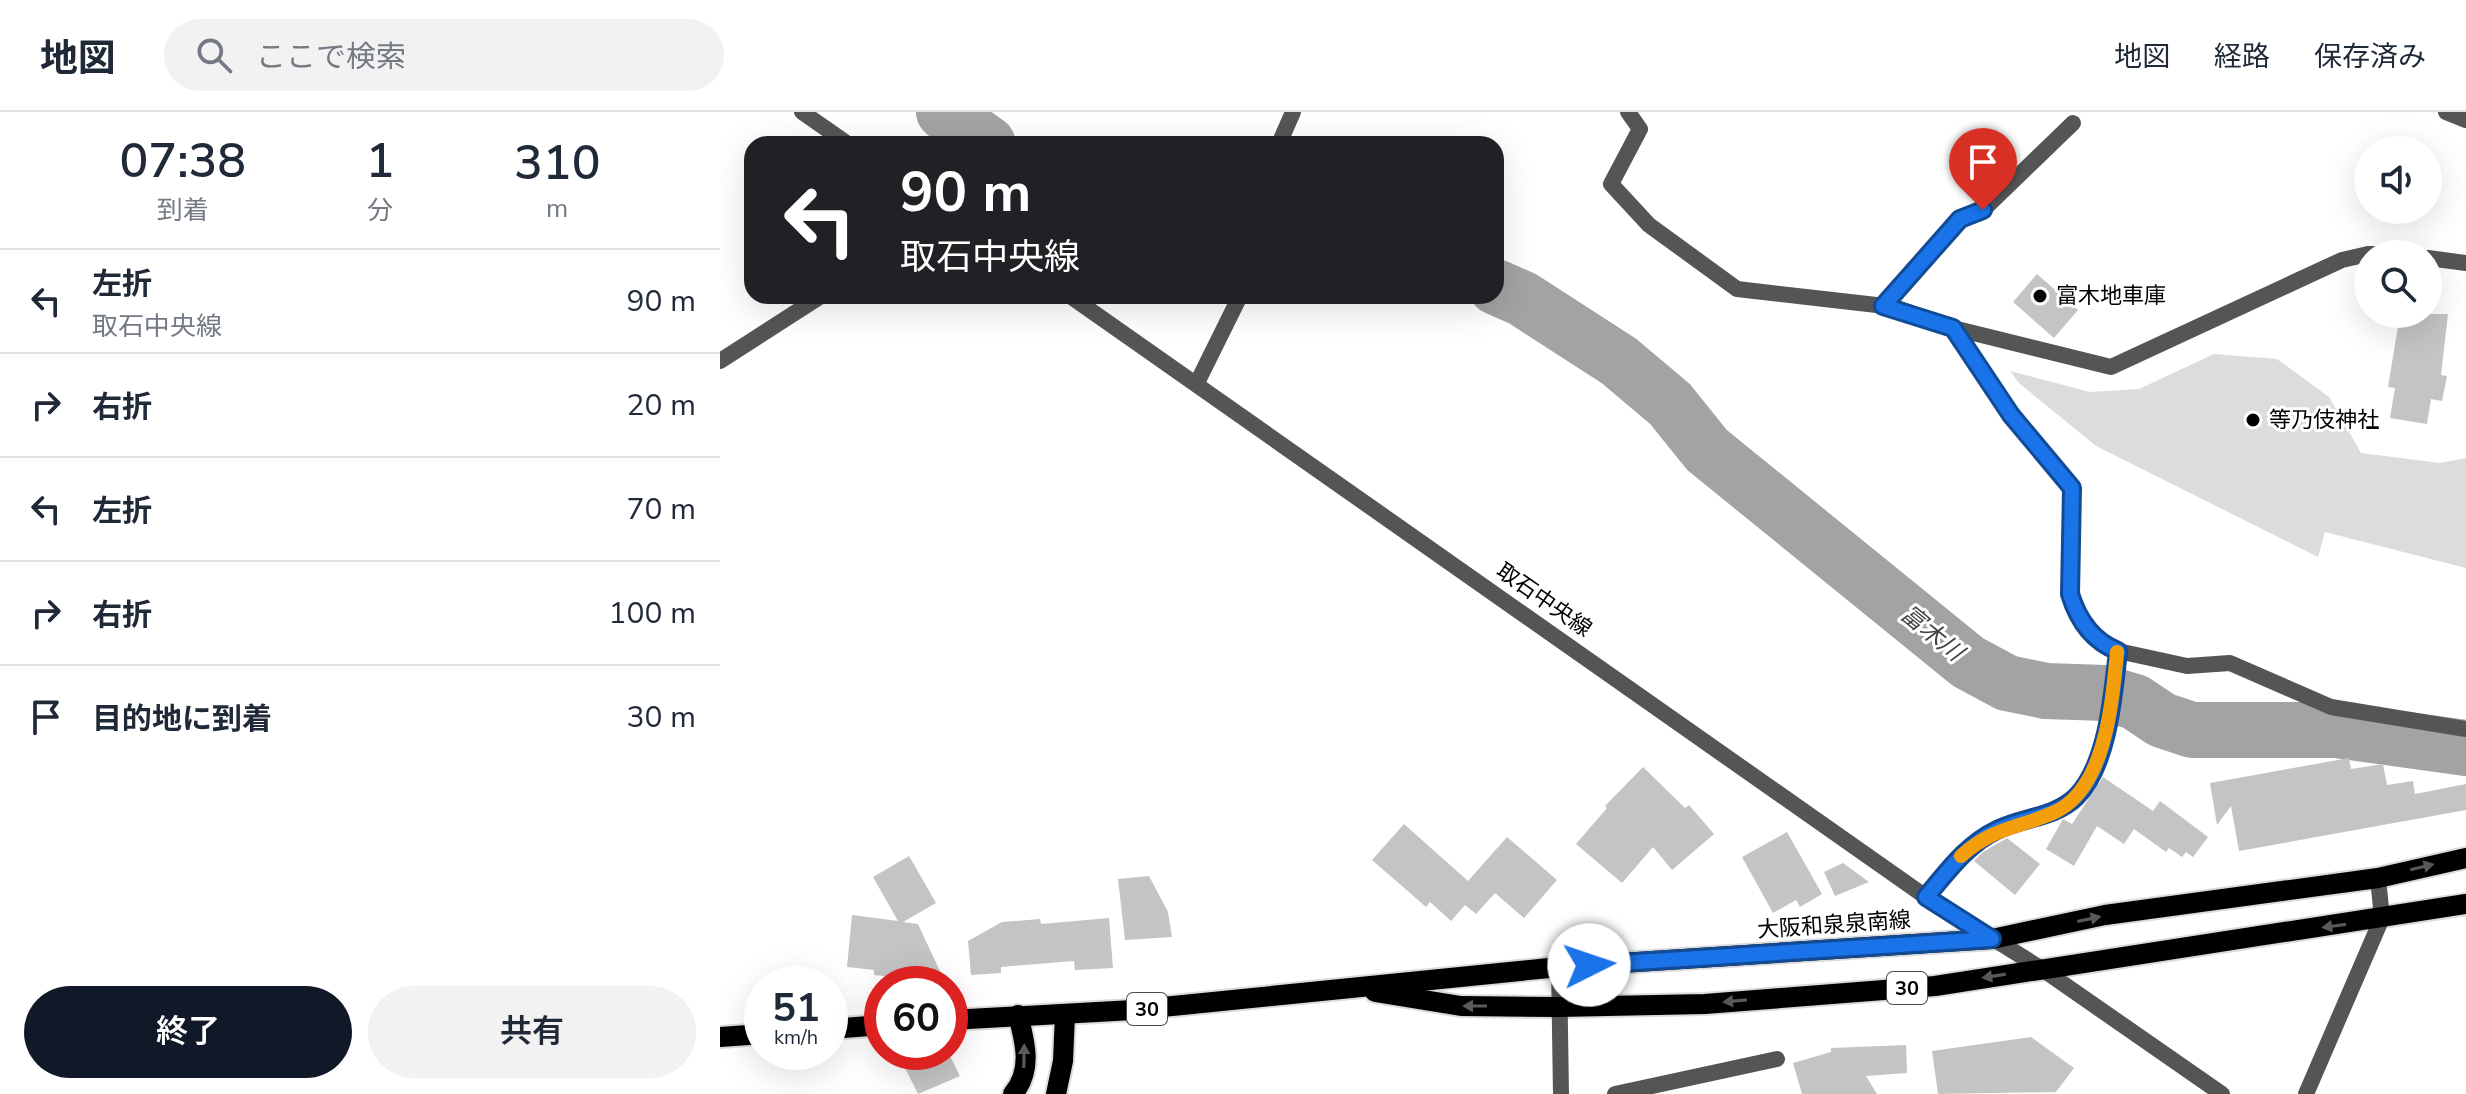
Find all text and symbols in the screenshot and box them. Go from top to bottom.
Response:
search box [164,19,724,91]
text: 地図 [40,33,116,84]
icon: search [192,33,236,77]
text: ここで検索 [256,37,406,78]
text: 地図 [2114,38,2170,76]
text: 経路 [2214,38,2270,76]
text: 保存済み [2314,38,2426,76]
text: 07:38 [120,128,246,194]
text: 1 [366,128,394,194]
pin [1949,128,2017,210]
text: 310 [514,130,600,196]
map controls [2354,136,2442,328]
button: sound [2354,136,2442,224]
icon: arrive [1961,140,2005,184]
text: 90 m [900,154,1031,231]
icon: left [768,168,872,272]
text: m [546,191,568,226]
text: 到着 [157,193,209,228]
text: 分 [367,193,393,228]
text: 取石中央線 [900,233,1080,282]
button: search [2354,240,2442,328]
text: 左折 [92,264,152,305]
icon: left [24,279,68,323]
text: 90 m [627,281,696,322]
place label: 富木地車庫 [2056,281,2166,311]
marker: 富木地車庫 [2031,287,2049,305]
text: 取石中央線 [92,309,222,344]
icon: right [24,383,68,427]
text: 20 m [627,385,696,426]
text: 右折 [92,387,152,428]
place label: 等乃伎神社 [2269,405,2379,435]
marker: 等乃伎神社 [2244,411,2262,429]
icon: left [24,487,68,531]
text: 70 m [627,489,696,530]
text: 左折 [92,491,152,532]
street label: 取石中央線 [1490,556,1598,644]
icon: right [24,591,68,635]
text: 100 m [609,593,696,634]
text: 右折 [92,595,152,636]
water label: 富木川 [1894,598,1972,670]
icon: arrive [24,695,68,739]
text: 30 m [627,697,696,738]
text: 目的地に到着 [92,699,272,740]
one-way arrow [2410,860,2435,873]
street label: 大阪和泉泉南線 [1756,905,1912,945]
one-way arrow [2077,912,2102,925]
one-way arrow [2321,920,2346,932]
position arrow [1547,923,1631,1007]
speed limit sign: 60 [864,966,968,1070]
one-way arrow [1981,971,2006,983]
road number: 30 [1887,972,1927,1004]
text: 51 [772,981,820,1035]
button: 終了 [24,986,352,1078]
button: 共有 [368,986,696,1078]
road number: 30 [1127,993,1167,1025]
one-way arrow [1722,995,1747,1008]
one-way arrow [1462,1000,1487,1012]
text: km/h [774,1024,818,1051]
one-way arrow [1018,1042,1031,1068]

